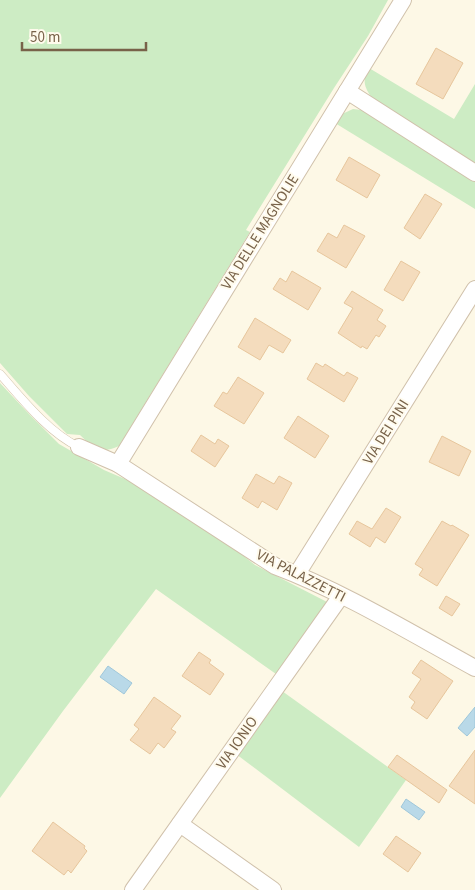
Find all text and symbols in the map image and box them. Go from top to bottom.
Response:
scale bar [22,20,146,52]
text: 50 m [30,27,60,48]
street label: VIA DELLE MAGNOLIE [216,170,304,294]
street label: VIA DEI PINI [358,395,414,469]
street label: VIA PALAZZETTI [253,544,349,608]
street label: VIA IONIO [211,712,263,774]

